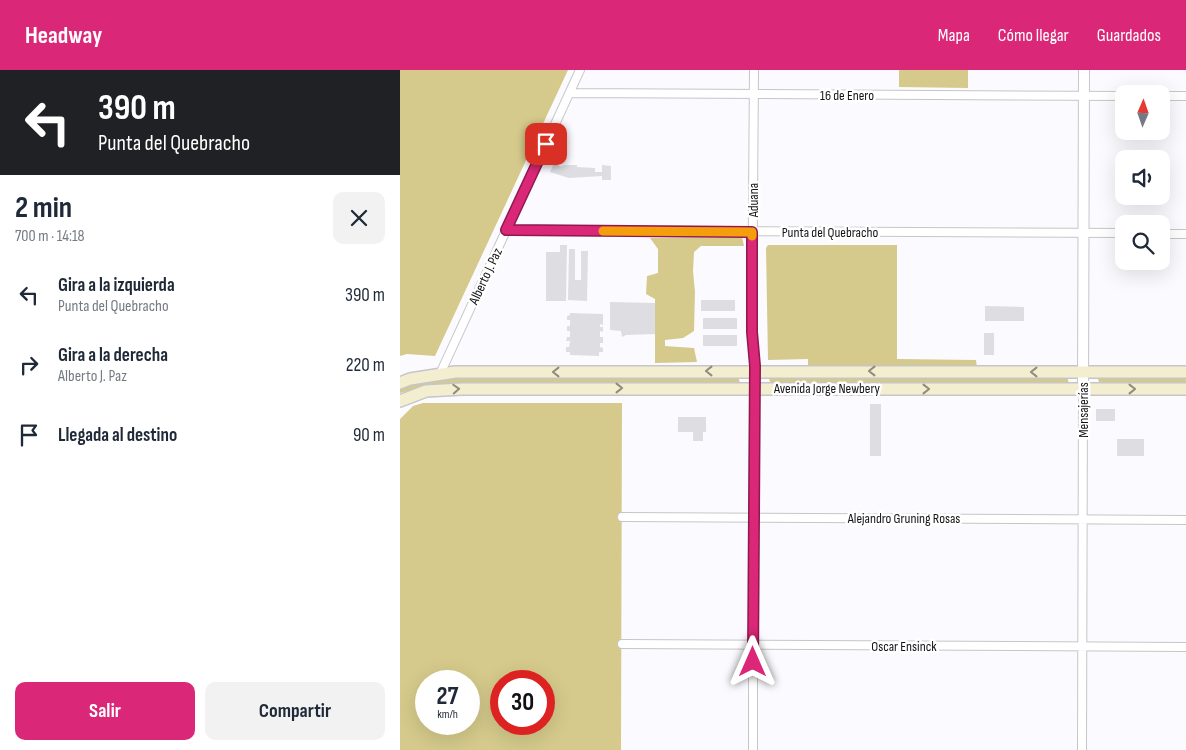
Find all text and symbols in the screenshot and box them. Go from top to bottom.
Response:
text: Headway [25,21,102,50]
text: Mapa [938,25,970,46]
text: Cómo llegar [998,25,1069,46]
text: Guardados [1097,25,1161,46]
north arrow [1115,85,1170,140]
map controls [1115,85,1170,270]
text: 390 m [98,87,176,130]
street label: 16 de Enero [820,87,874,104]
icon: left [15,90,80,155]
pin [525,123,567,165]
text: Punta del Quebracho [98,130,250,157]
icon: arrive [532,130,560,158]
button: sound [1115,150,1170,205]
street label: Aduana [745,183,762,218]
text: 2 min [15,190,72,226]
button: close [333,192,385,244]
button: search [1115,215,1170,270]
street label: Punta del Quebracho [782,224,879,241]
text: 700 m · 14:18 [15,227,85,246]
street label: Alberto J. Paz [465,245,506,308]
text: Gira a la izquierda [58,274,175,297]
icon: left [15,281,43,309]
text: 390 m [345,284,385,307]
text: Punta del Quebracho [58,297,169,316]
text: Gira a la derecha [58,344,168,367]
icon: right [15,351,43,379]
text: 220 m [346,354,385,377]
one-way arrow [552,366,560,377]
one-way arrow [705,366,713,376]
one-way arrow [868,366,876,376]
text: Alberto J. Paz [58,367,127,386]
one-way arrow [1030,367,1038,377]
street label: Avenida Jorge Newbery [773,380,881,397]
street label: Mensajerías [1075,382,1092,438]
one-way arrow [616,383,623,393]
one-way arrow [453,384,461,395]
one-way arrow [923,384,931,394]
one-way arrow [1128,384,1136,394]
icon: arrive [15,421,43,449]
text: Llegada al destino [58,424,177,447]
text: 90 m [353,424,385,447]
street label: Alejandro Gruning Rosas [847,510,960,527]
position arrow [726,635,778,687]
street label: Oscar Ensinck [871,638,937,655]
speed limit sign: 30 [490,670,555,735]
text: 27 [437,681,458,712]
button: Salir [15,682,195,740]
button: Compartir [205,682,385,740]
text: km/h [437,707,458,722]

